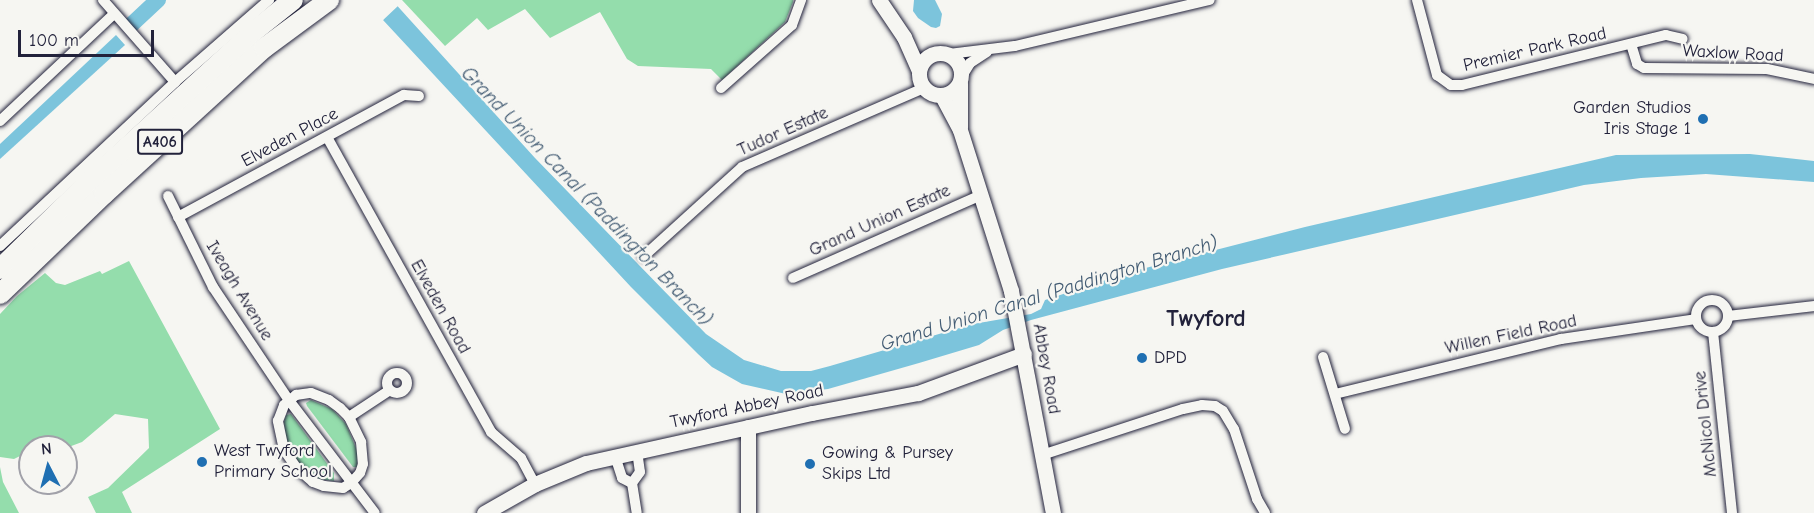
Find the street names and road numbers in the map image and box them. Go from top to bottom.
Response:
street label: Premier Park Road [1461,23,1609,77]
street label: Waxlow Road [1682,41,1784,67]
street label: Tudor Estate [734,102,832,162]
street label: Elveden Place [238,103,342,173]
road number: A406 [136,129,184,155]
street label: Grand Union Estate [806,180,954,262]
street label: Iveagh Avenue [201,237,277,345]
street label: Elveden Road [405,256,475,358]
street label: Willen Field Road [1443,310,1579,360]
street label: Abbey Road [1027,322,1065,416]
street label: McNicol Drive [1690,370,1722,478]
street label: Twyford Abbey Road [668,380,826,434]

